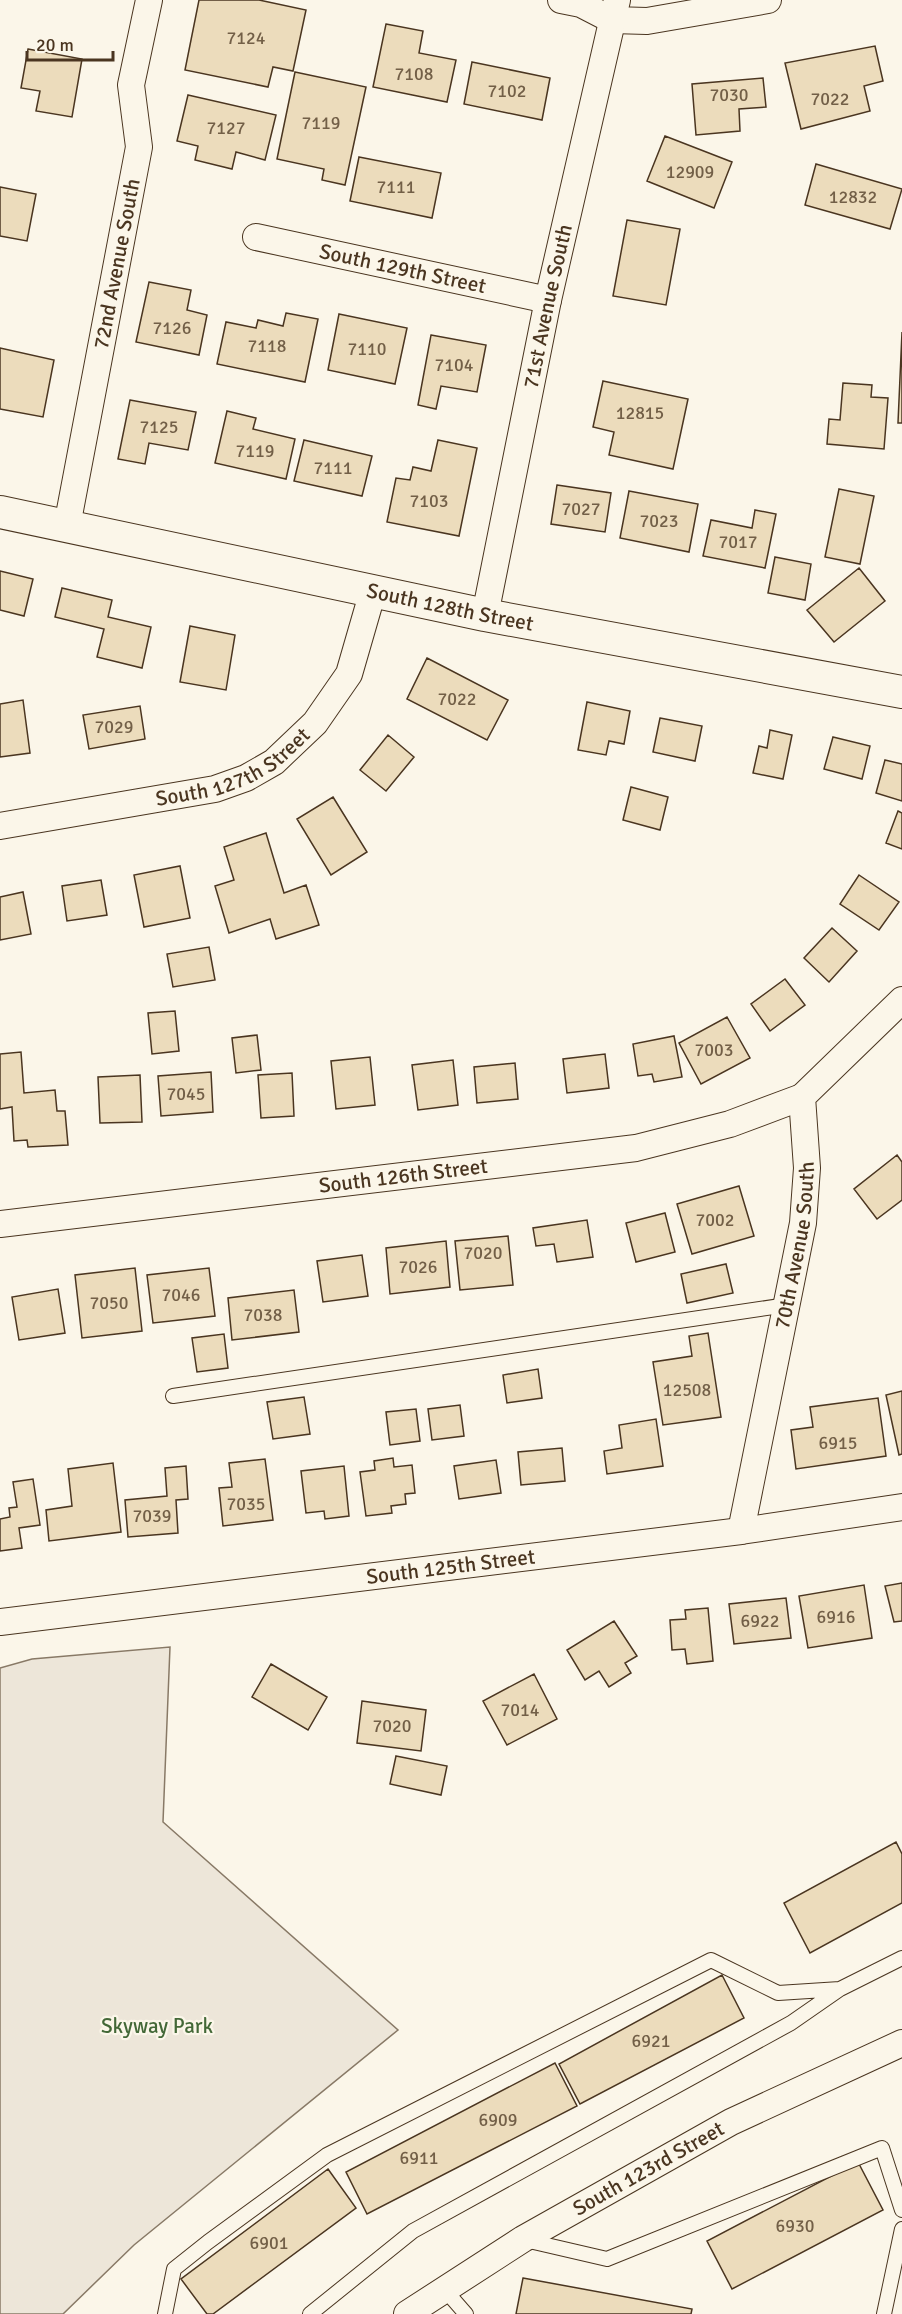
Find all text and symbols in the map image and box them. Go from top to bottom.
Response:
scale bar [27,24,112,62]
house number: 7124 [227,27,266,49]
text: 20 m [36,34,74,56]
house number: 7108 [395,63,433,85]
house number: 7102 [488,80,526,102]
house number: 7030 [710,84,748,106]
house number: 7022 [811,88,849,110]
house number: 7119 [302,112,340,134]
house number: 7127 [207,117,245,139]
house number: 12909 [666,161,714,183]
street label: 72nd Avenue South [88,176,146,351]
house number: 7111 [377,176,415,198]
house number: 12832 [829,186,877,208]
street label: 71st Avenue South [518,222,578,391]
street label: South 129th Street [317,238,488,299]
house number: 7126 [153,317,191,339]
house number: 7118 [248,335,286,357]
house number: 7110 [348,338,386,360]
house number: 7104 [435,354,474,376]
house number: 12815 [616,402,664,424]
house number: 7125 [140,416,178,438]
house number: 7119 [236,440,274,462]
house number: 7111 [314,457,352,479]
house number: 7103 [410,490,448,512]
house number: 7027 [562,498,600,520]
house number: 7023 [640,510,678,532]
house number: 7017 [719,531,757,553]
street label: South 128th Street [364,577,536,637]
house number: 7022 [438,688,476,710]
house number: 7029 [95,716,133,738]
street label: South 127th Street [154,722,315,812]
house number: 7003 [695,1039,733,1061]
house number: 7045 [167,1083,205,1105]
street label: South 126th Street [317,1153,489,1199]
street label: 70th Avenue South [769,1161,820,1331]
house number: 7002 [696,1209,734,1231]
house number: 7020 [464,1242,502,1264]
house number: 7026 [399,1256,437,1278]
house number: 7046 [162,1284,200,1306]
house number: 7050 [90,1292,128,1314]
house number: 7038 [244,1304,282,1326]
house number: 12508 [663,1379,711,1401]
house number: 6915 [819,1432,857,1454]
house number: 7035 [227,1493,265,1515]
house number: 7039 [133,1505,171,1527]
street label: South 125th Street [365,1543,536,1590]
house number: 6916 [817,1606,855,1628]
house number: 6922 [741,1610,779,1632]
house number: 7014 [501,1699,540,1721]
house number: 7020 [373,1715,411,1737]
park label: Skyway Park [101,2013,214,2039]
house number: 6921 [632,2030,670,2052]
house number: 6909 [479,2109,517,2131]
street label: South 123rd Street [568,2116,729,2221]
house number: 6911 [400,2147,438,2169]
house number: 6930 [776,2215,814,2237]
house number: 6901 [250,2232,288,2254]

